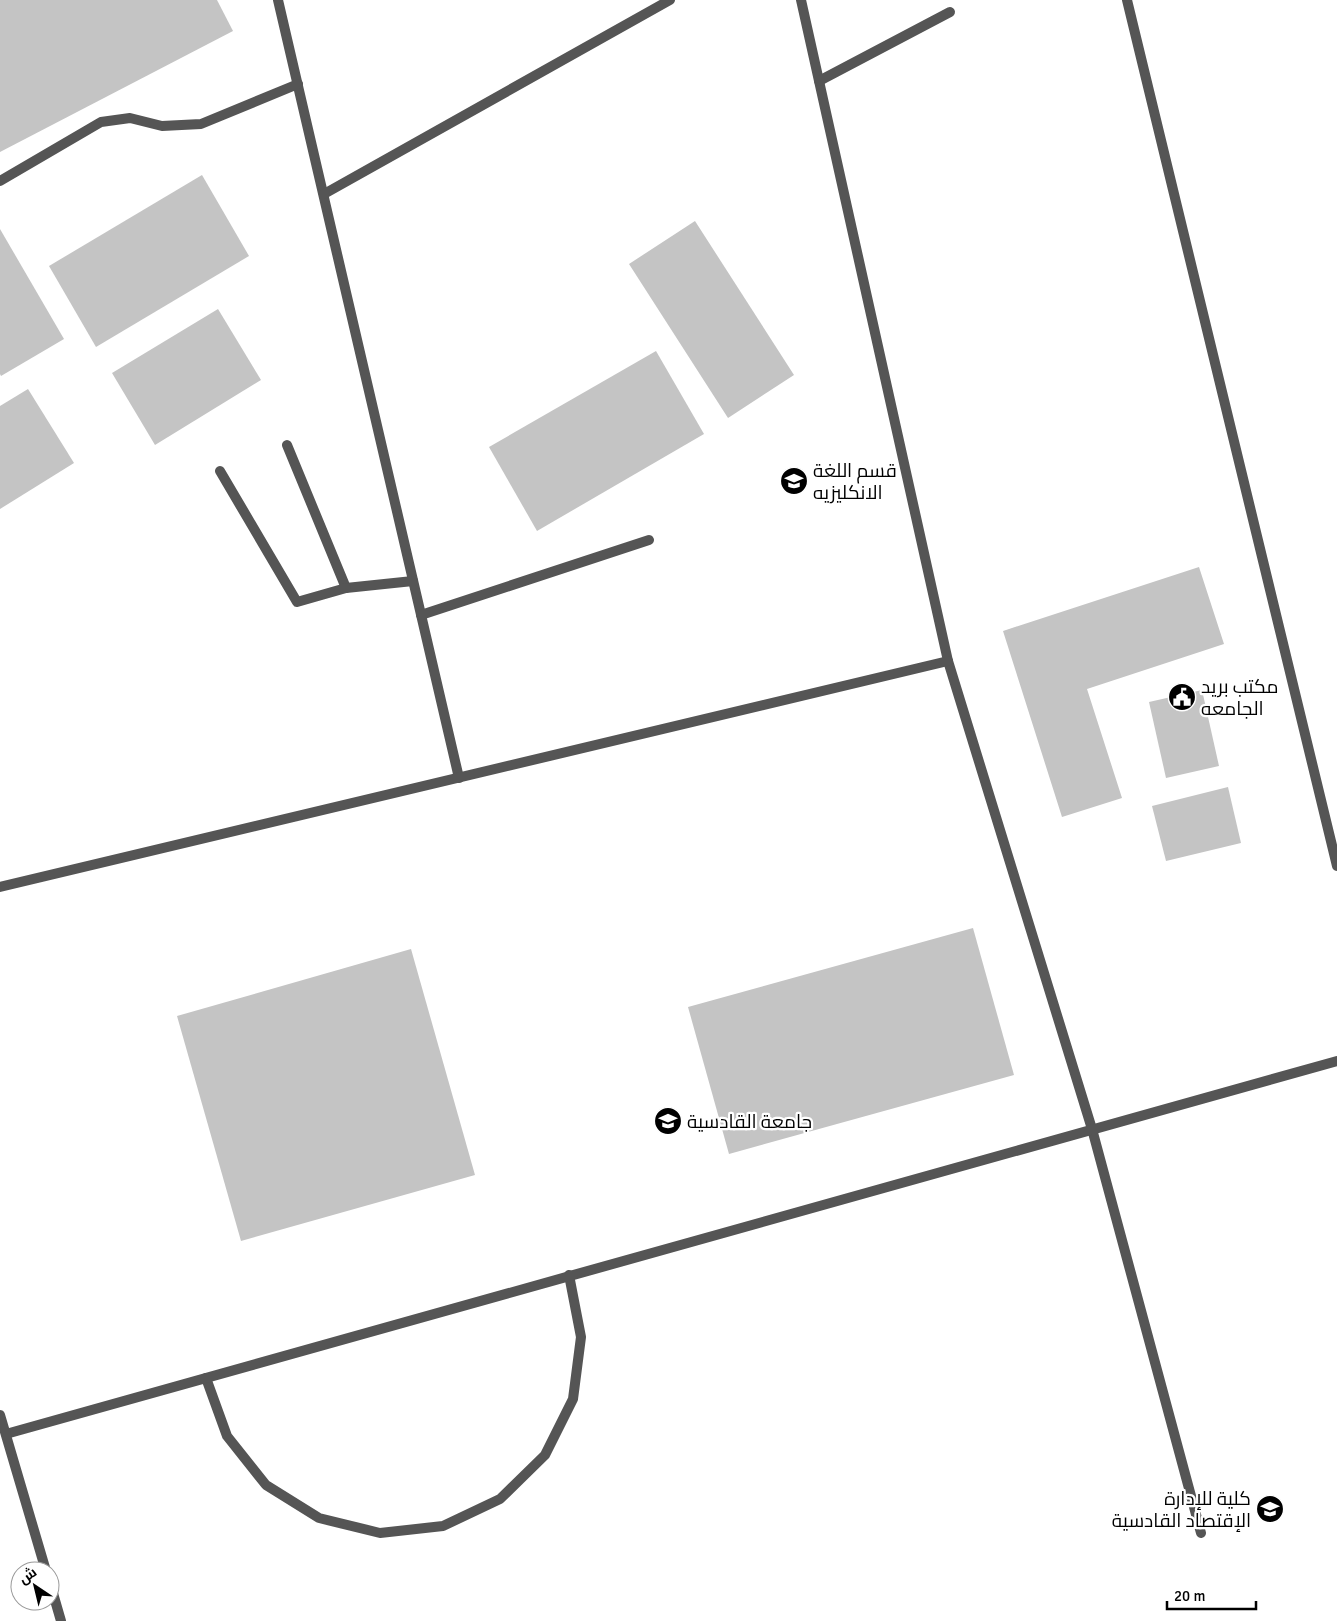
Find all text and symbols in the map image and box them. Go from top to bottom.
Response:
place label: قسم اللغة الانكليزيه [813,459,897,505]
school or university icon: قسم اللغة الانكليزيه [779,466,809,496]
place label: مكتب بريد الجامعه [1201,675,1279,721]
public building icon: مكتب بريد الجامعه [1167,682,1197,712]
school or university icon: جامعة القادسية [653,1106,683,1136]
place label: جامعة القادسية [687,1110,812,1134]
place label: كلية للإدارة الإقتصاد القادسية [1112,1487,1251,1533]
school or university icon: كلية للإدارة الإقتصاد القادسية [1255,1494,1285,1524]
north arrow [10,1561,60,1611]
text: ش [16,1564,40,1588]
scale bar [1167,1578,1256,1610]
text: 20 m [1174,1587,1205,1605]

